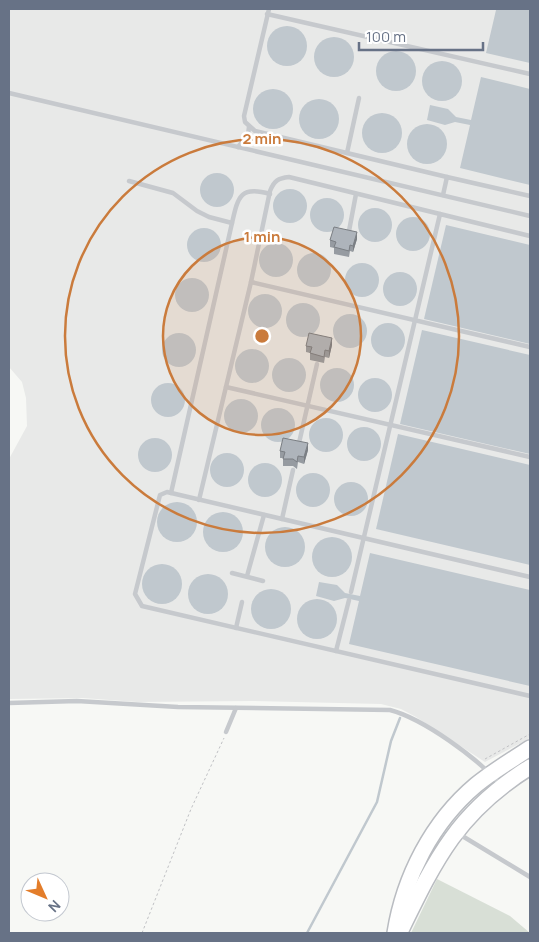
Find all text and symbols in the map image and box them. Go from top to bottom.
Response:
scale bar [359,20,483,52]
text: 100 m [366,26,406,47]
text: 2 min [242,128,282,149]
text: 1 min [244,226,280,247]
centre of rings [253,327,271,345]
north arrow [20,872,70,922]
text: N [44,896,65,917]

